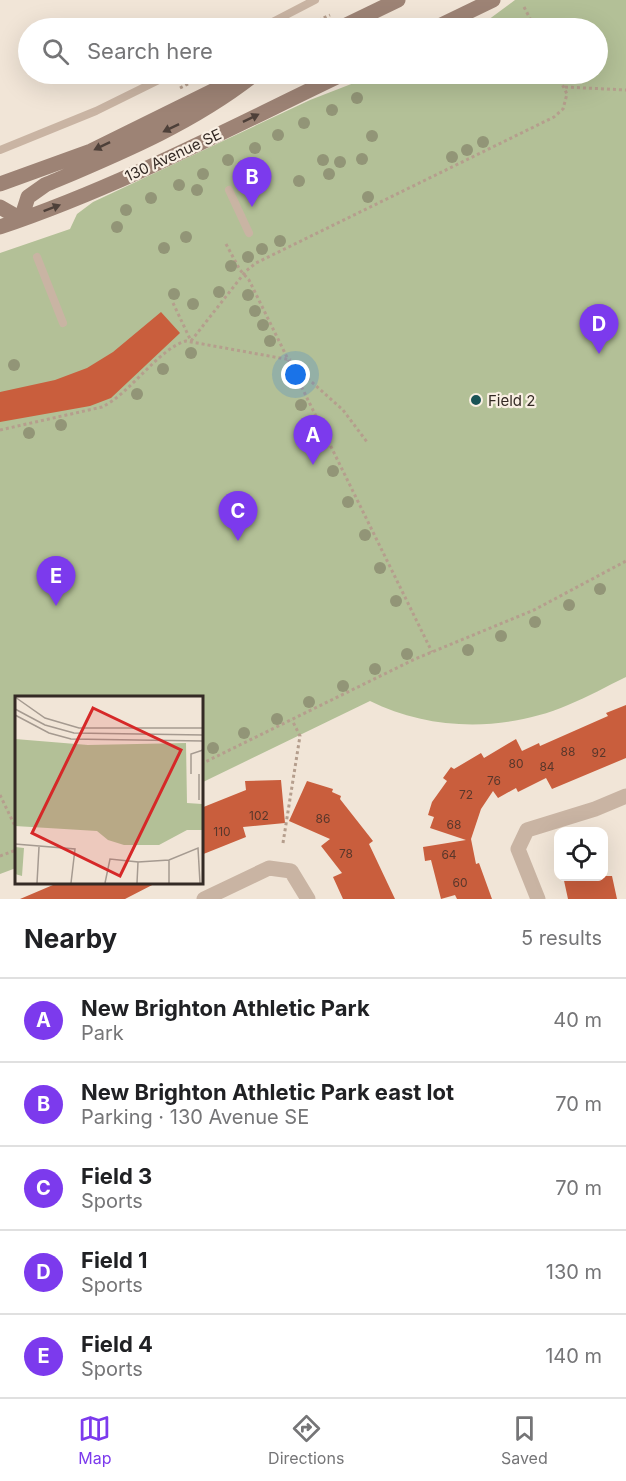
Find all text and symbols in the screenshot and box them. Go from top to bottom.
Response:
search box [18,18,608,84]
icon: search [39,35,72,68]
text: Search here [87,38,213,64]
one-way arrow [242,114,259,123]
one-way arrow [162,123,180,133]
street label: 130 Avenue SE [122,124,224,186]
one-way arrow [94,141,111,150]
pin: B [232,158,272,207]
one-way arrow [44,203,62,213]
pin: D [580,304,618,354]
your location [281,360,310,389]
place label: Field 2 [488,391,535,410]
marker: Field 2 [469,393,483,407]
pin: A [294,416,332,465]
pin: C [218,492,258,541]
pin: E [36,556,76,606]
inset map [15,696,202,884]
house number: 88 [561,744,575,759]
house number: 92 [592,745,606,760]
house number: 80 [509,756,524,771]
house number: 84 [539,759,555,774]
house number: 76 [487,773,501,788]
house number: 72 [459,787,473,802]
house number: 102 [249,808,269,823]
house number: 86 [316,811,330,826]
house number: 68 [447,817,461,832]
house number: 110 [213,824,231,839]
map controls [554,827,608,881]
button: locate [554,827,608,881]
house number: 78 [339,846,353,861]
house number: 64 [441,847,457,862]
house number: 60 [452,875,468,890]
text: Nearby [24,923,117,954]
text: 5 results [521,926,602,950]
text: New Brighton Athletic Park [81,995,370,1021]
text: A [36,1008,51,1032]
text: 40 m [553,1008,602,1032]
text: Park [81,1021,124,1045]
text: New Brighton Athletic Park east lot [81,1079,454,1105]
text: B [37,1092,50,1116]
text: 70 m [555,1092,602,1116]
text: Parking · 130 Avenue SE [81,1105,309,1129]
text: Field 3 [81,1163,152,1189]
text: C [36,1176,51,1200]
text: 70 m [555,1176,602,1200]
text: Sports [81,1189,143,1213]
text: Field 1 [81,1247,148,1273]
text: D [36,1260,51,1284]
text: 130 m [546,1260,602,1284]
text: Sports [81,1273,143,1297]
text: Field 4 [81,1331,153,1357]
text: E [37,1344,50,1368]
text: 140 m [545,1344,602,1368]
text: Sports [81,1357,143,1381]
tab: Map [78,1412,112,1468]
tab: Directions [268,1412,344,1468]
tab: Saved [501,1412,548,1468]

